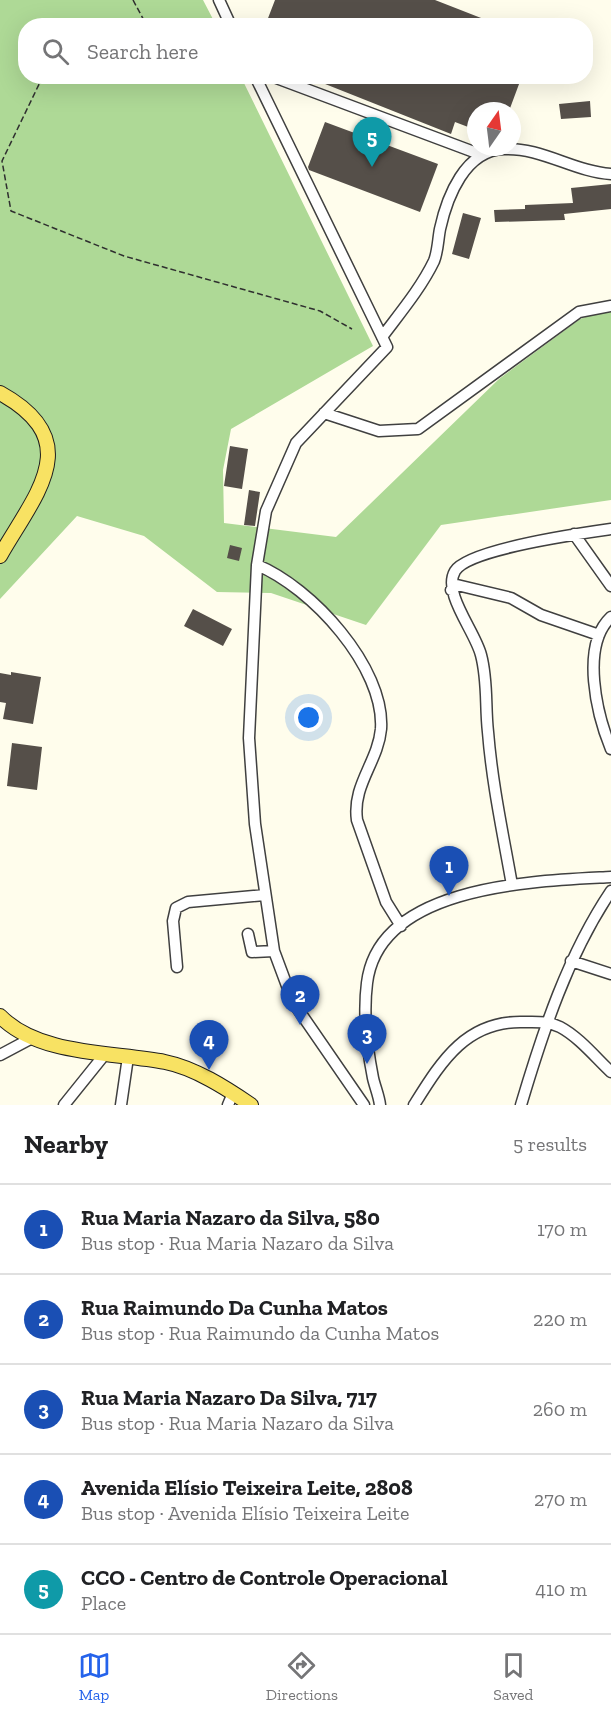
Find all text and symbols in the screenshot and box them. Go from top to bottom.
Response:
search box [18,18,593,84]
icon: search [39,35,72,68]
text: Search here [87,38,198,65]
north arrow [467,102,521,156]
pin: 5 [352,118,392,167]
your location [294,703,323,732]
pin: 1 [430,846,468,896]
pin: 2 [280,976,320,1025]
pin: 3 [348,1014,386,1064]
pin: 4 [190,1020,228,1070]
text: Nearby [24,1128,108,1160]
text: 5 results [513,1132,587,1156]
text: Rua Maria Nazaro da Silva, 580 [81,1204,380,1231]
text: 1 [39,1217,48,1241]
text: 170 m [537,1217,587,1241]
text: Bus stop · Rua Maria Nazaro da Silva [81,1231,394,1255]
text: Rua Raimundo Da Cunha Matos [81,1294,388,1321]
text: 2 [38,1307,49,1331]
text: 220 m [533,1307,587,1331]
text: Bus stop · Rua Raimundo da Cunha Matos [81,1321,439,1345]
text: Rua Maria Nazaro Da Silva, 717 [81,1384,377,1411]
text: 3 [38,1397,49,1421]
text: 260 m [533,1397,587,1421]
text: Bus stop · Rua Maria Nazaro da Silva [81,1411,394,1435]
text: Avenida Elísio Teixeira Leite, 2808 [81,1474,413,1501]
text: 4 [38,1487,49,1511]
text: 270 m [534,1487,587,1511]
text: Bus stop · Avenida Elísio Teixeira Leite [81,1501,409,1525]
text: CCO - Centro de Controle Operacional [81,1564,448,1591]
text: 5 [38,1577,49,1601]
text: 410 m [535,1577,587,1601]
text: Place [81,1591,126,1615]
tab: Map [78,1649,111,1704]
tab: Directions [266,1649,338,1704]
tab: Saved [493,1649,533,1704]

